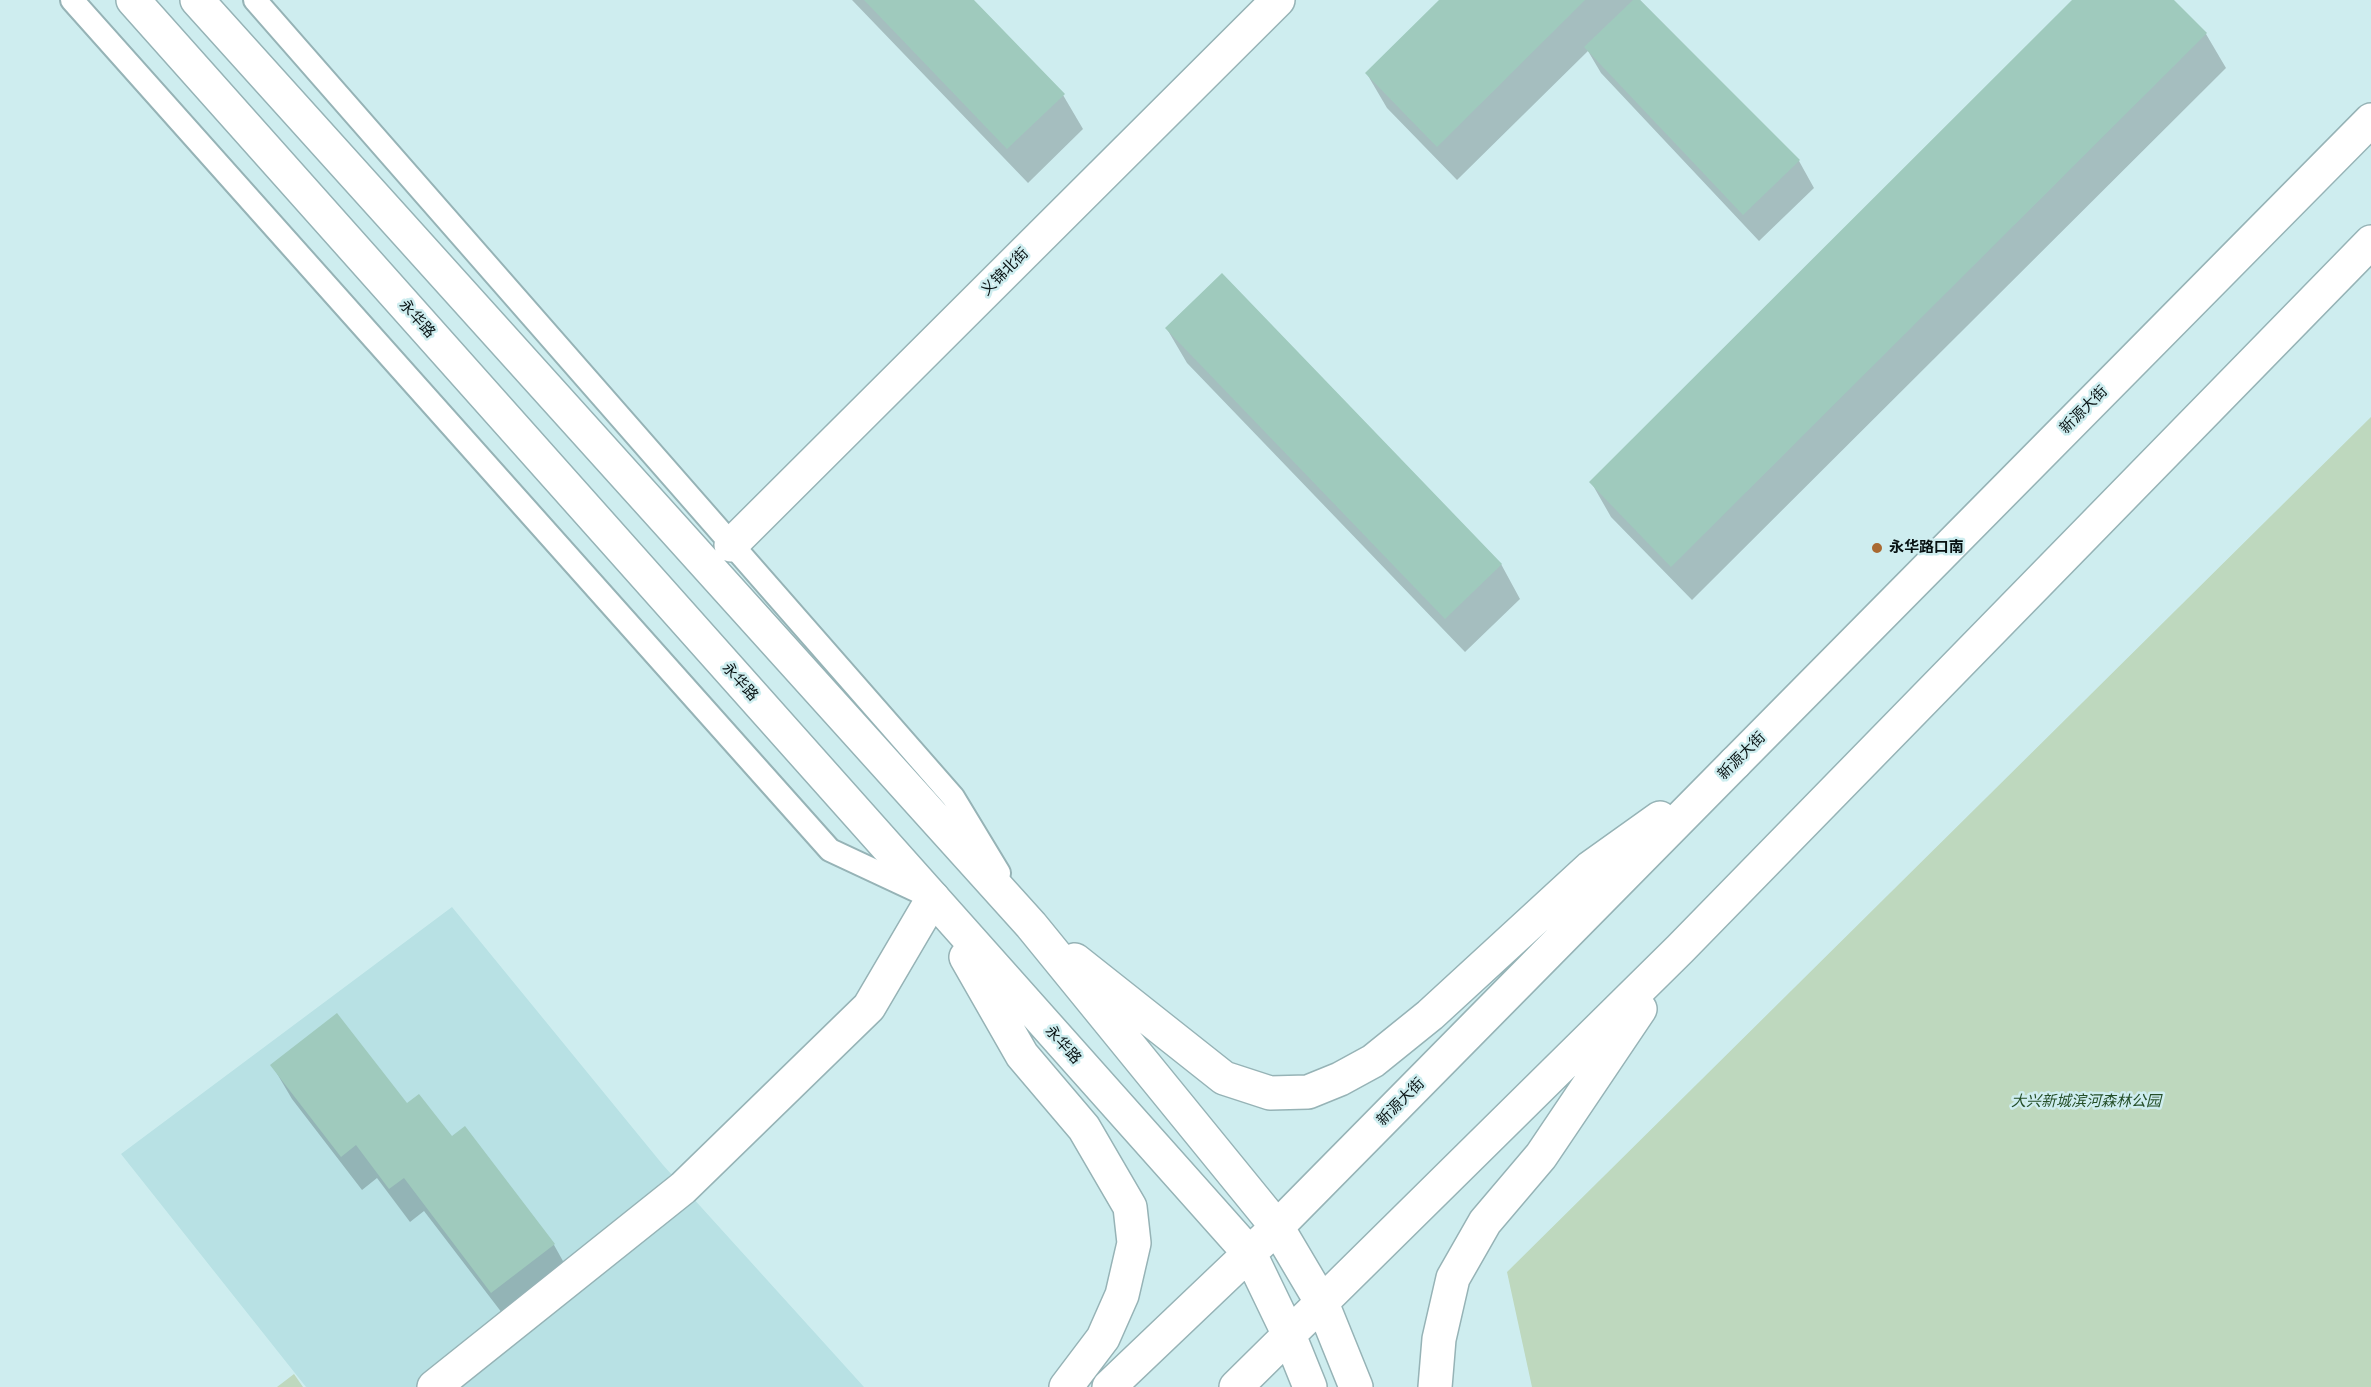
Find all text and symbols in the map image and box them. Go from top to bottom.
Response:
street label: 义锦北街 [977,244,1033,300]
street label: 永华路 [395,296,439,342]
street label: 新源大街 [2056,382,2112,438]
place label: 永华路口南 [1889,539,1964,557]
marker: 永华路口南 [1870,541,1884,555]
street label: 永华路 [718,659,762,705]
street label: 新源大街 [1714,728,1770,784]
street label: 永华路 [1041,1022,1085,1068]
street label: 新源大街 [1373,1074,1429,1130]
park label: 大兴新城滨河森林公园 [2011,1093,2161,1111]

